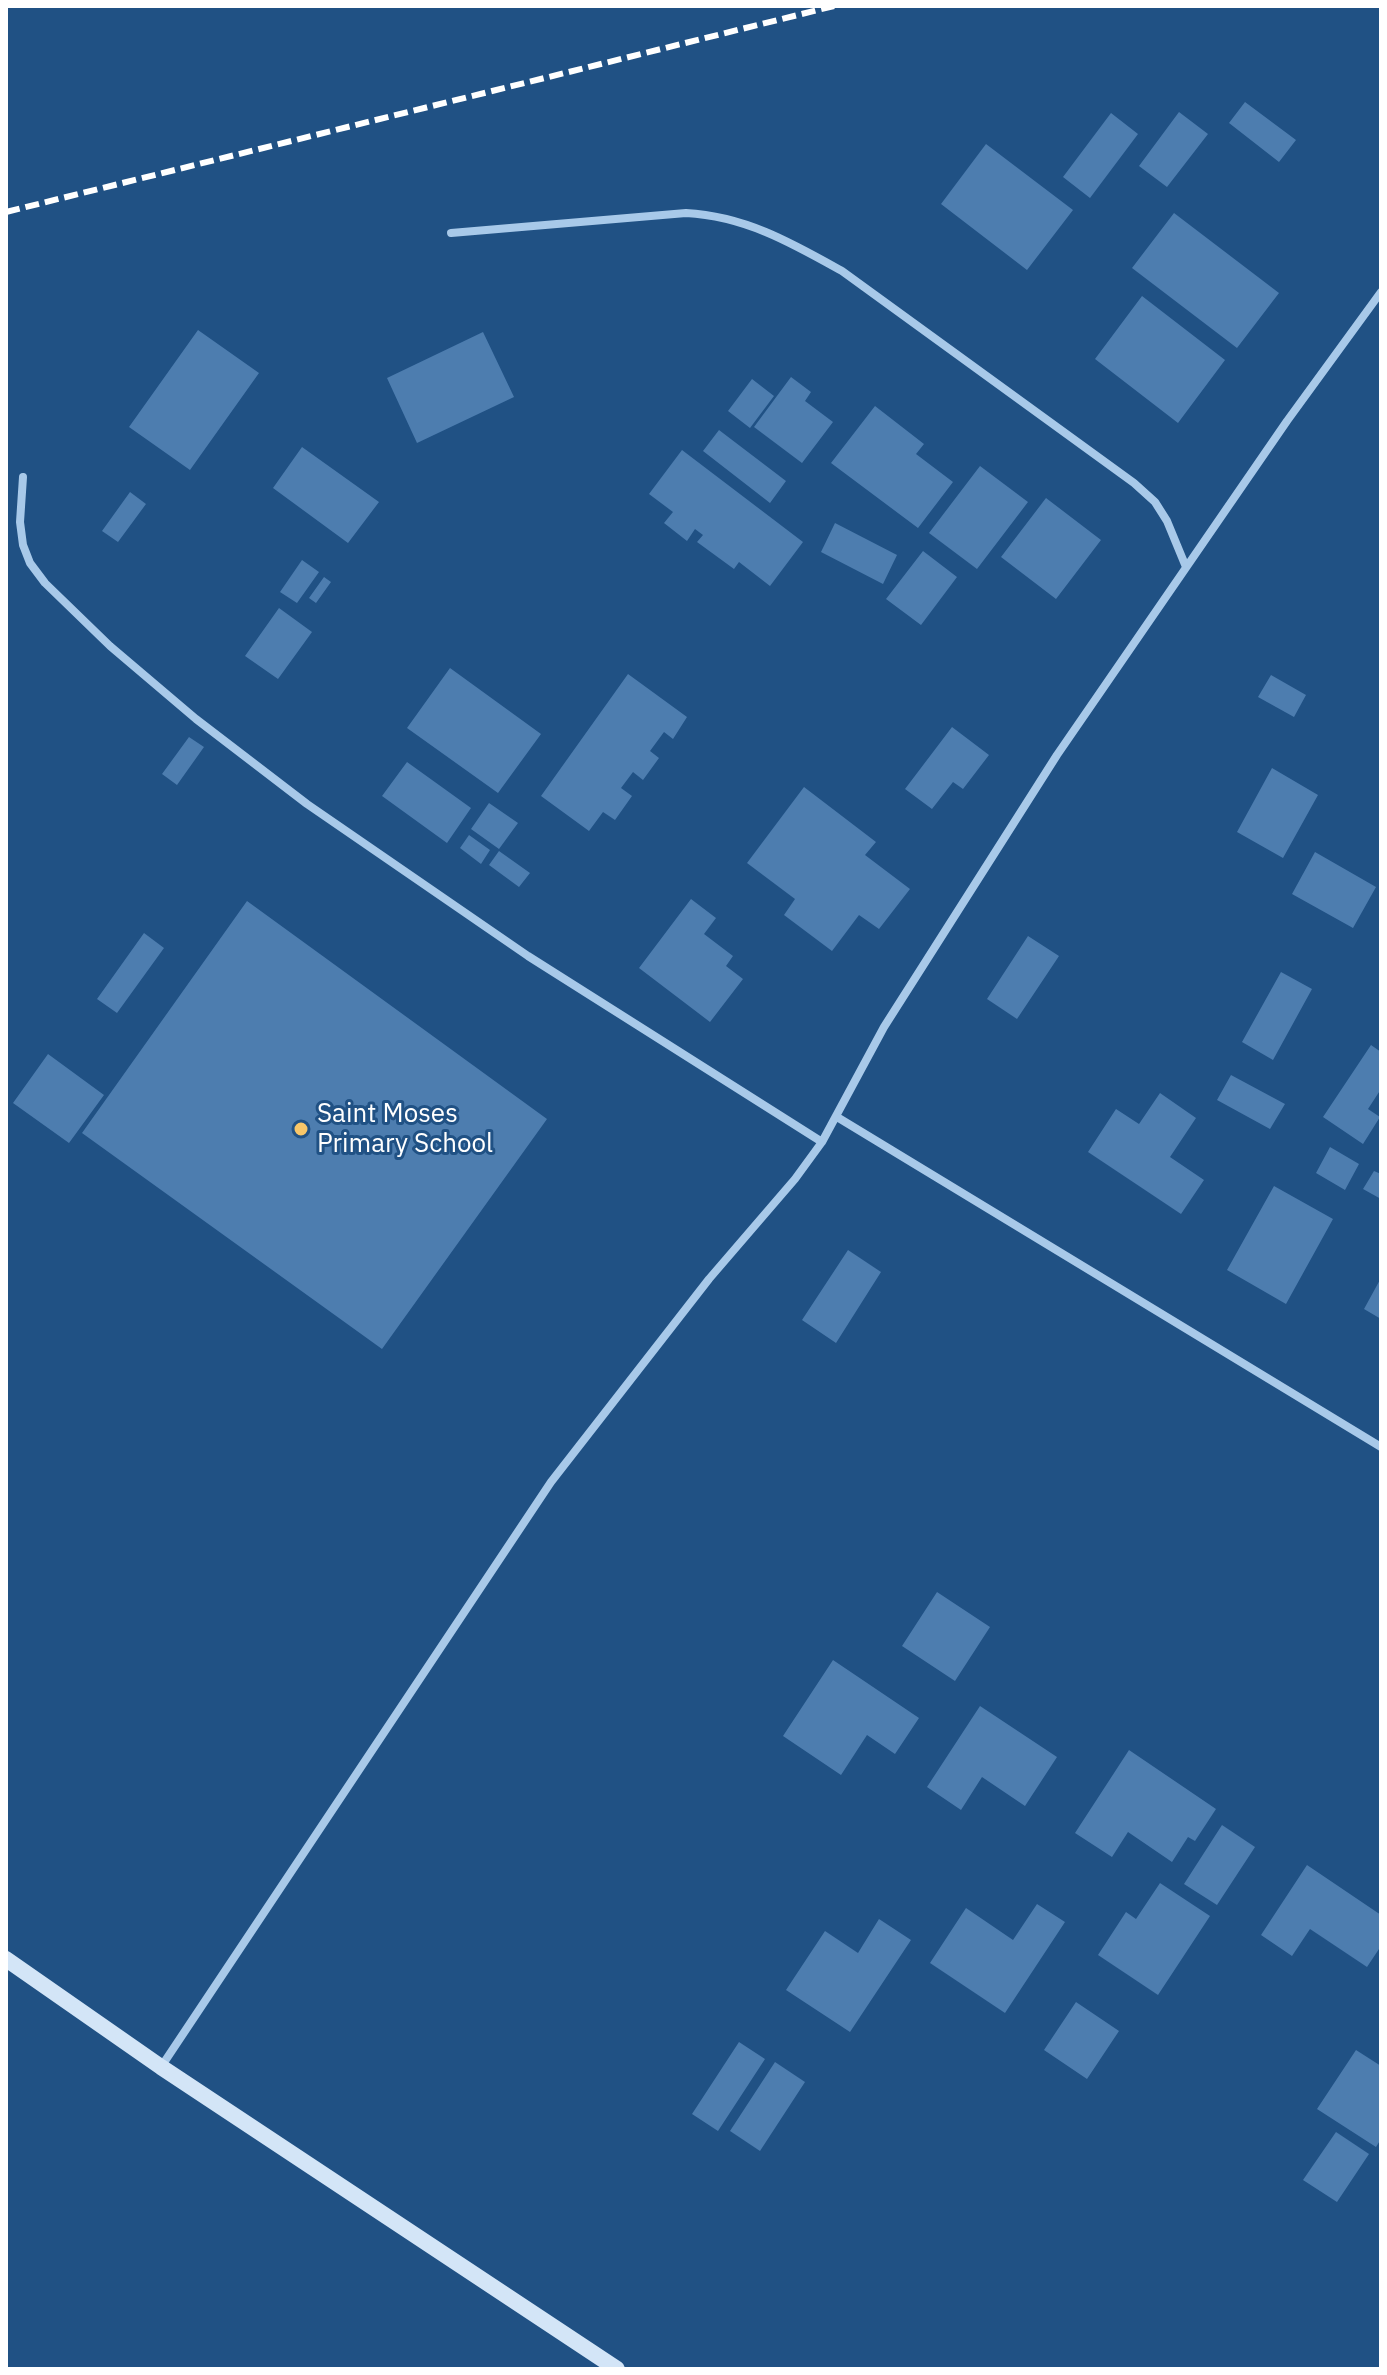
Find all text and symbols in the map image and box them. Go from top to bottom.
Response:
place label: Saint Moses Primary School [317,1098,493,1160]
marker: Saint Moses Primary School [292,1120,310,1138]

